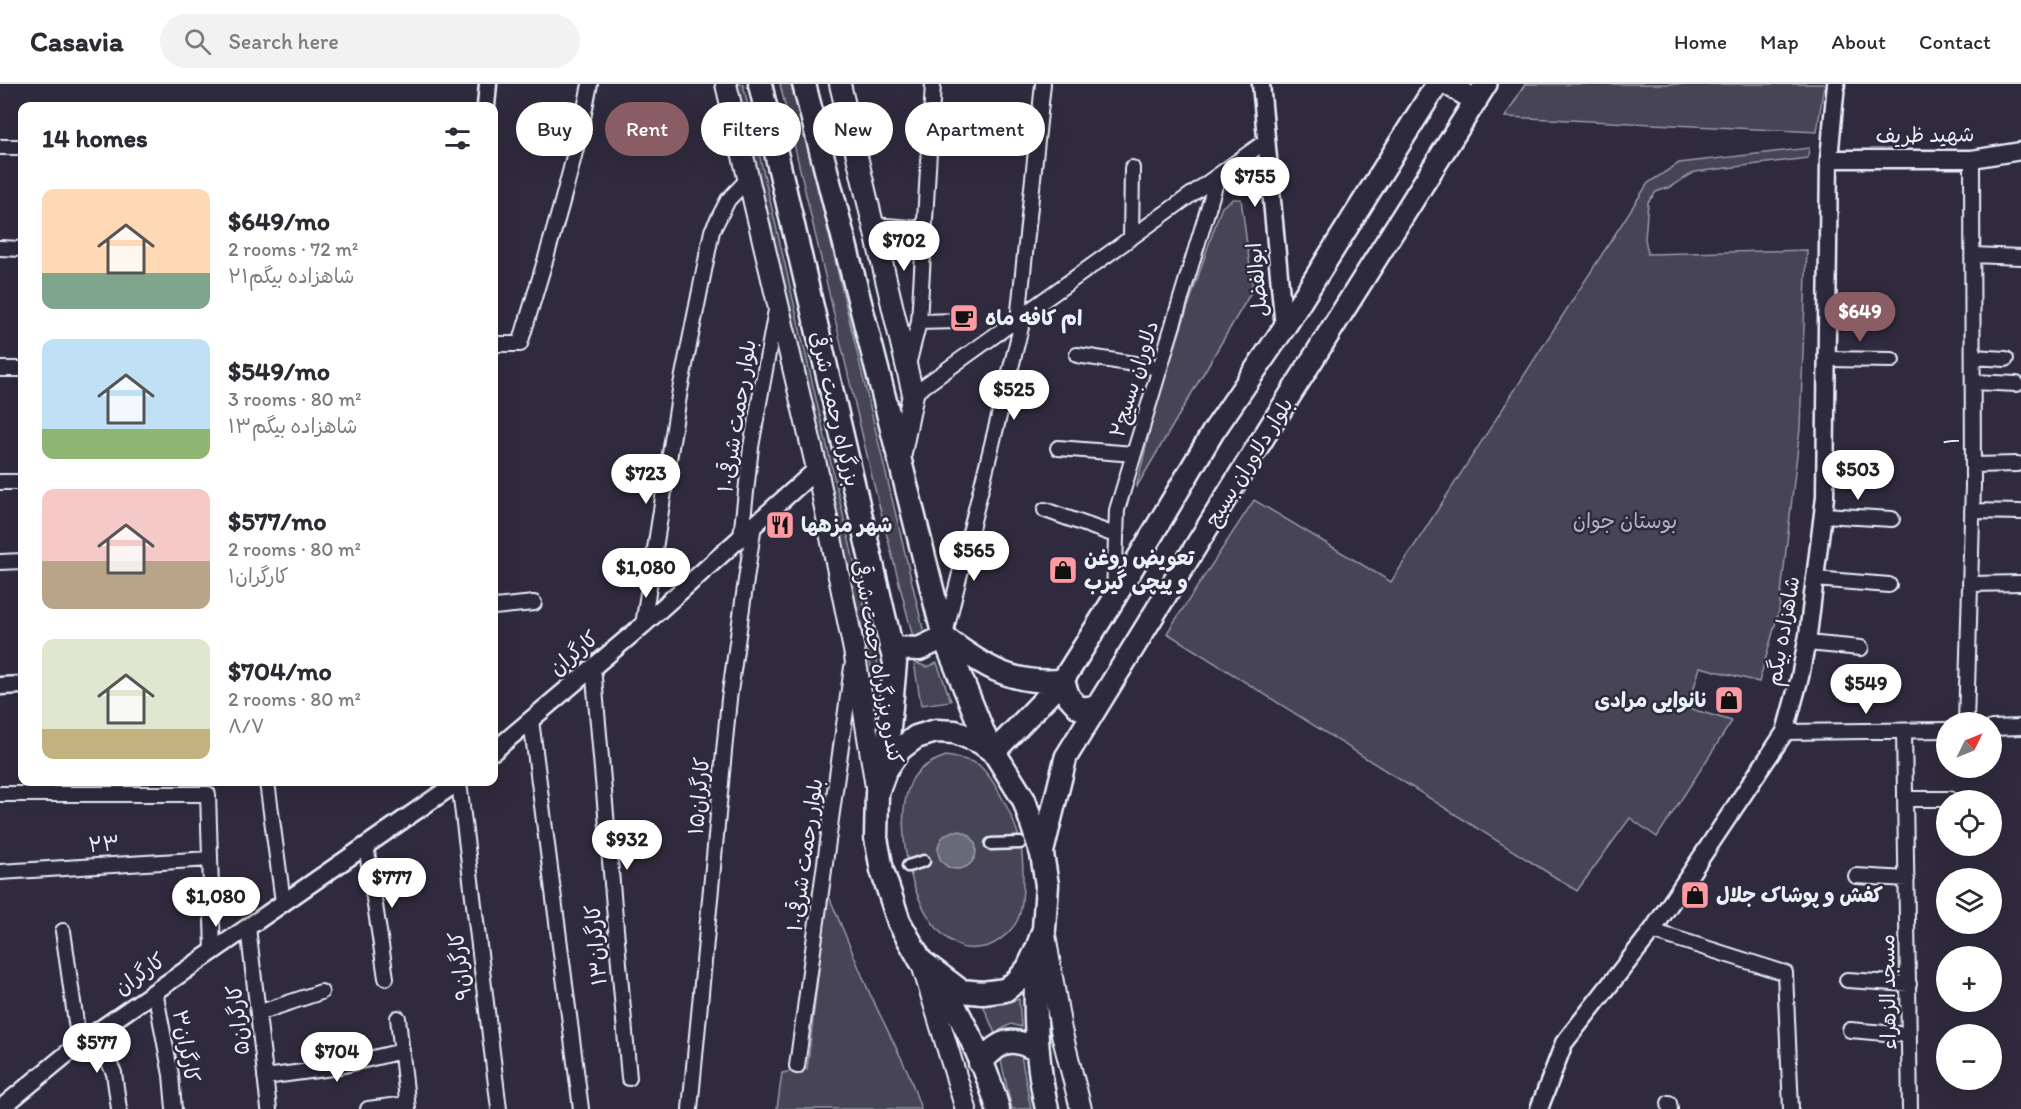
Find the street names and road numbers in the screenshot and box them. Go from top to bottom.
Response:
street label: شهید ظریف [1875,121,1975,148]
street label: ابوالفضل [1241,242,1273,318]
street label: دلاوران بسیج۲ [1104,317,1165,441]
street label: بزرگراه رحمت شرقی [804,329,866,489]
street label: بلوار رحمت شرقی۱۰ [712,338,762,494]
street label: بلوار دلاوران بسیج [1199,393,1300,532]
street label: ۱ [1939,437,1964,445]
street label: کندرو بزرگراه رحمت شرقی [846,558,909,766]
street label: شاهزاده بیگم [1761,574,1808,688]
street label: کارگران [544,625,603,680]
street label: ۱۵کارگران [683,756,714,836]
street label: ۱۰بلوار رحمت شرقی [781,777,829,933]
street label: ۲۳ [87,830,121,857]
street label: کارگران۱۳ [580,904,611,986]
street label: کارگران۹ [443,930,476,1002]
street label: مسجد الزهراء [1874,934,1901,1050]
street label: کارگران [110,947,170,1000]
street label: کارگران۵ [221,983,254,1057]
street label: کارگران۳ [168,1008,205,1084]

